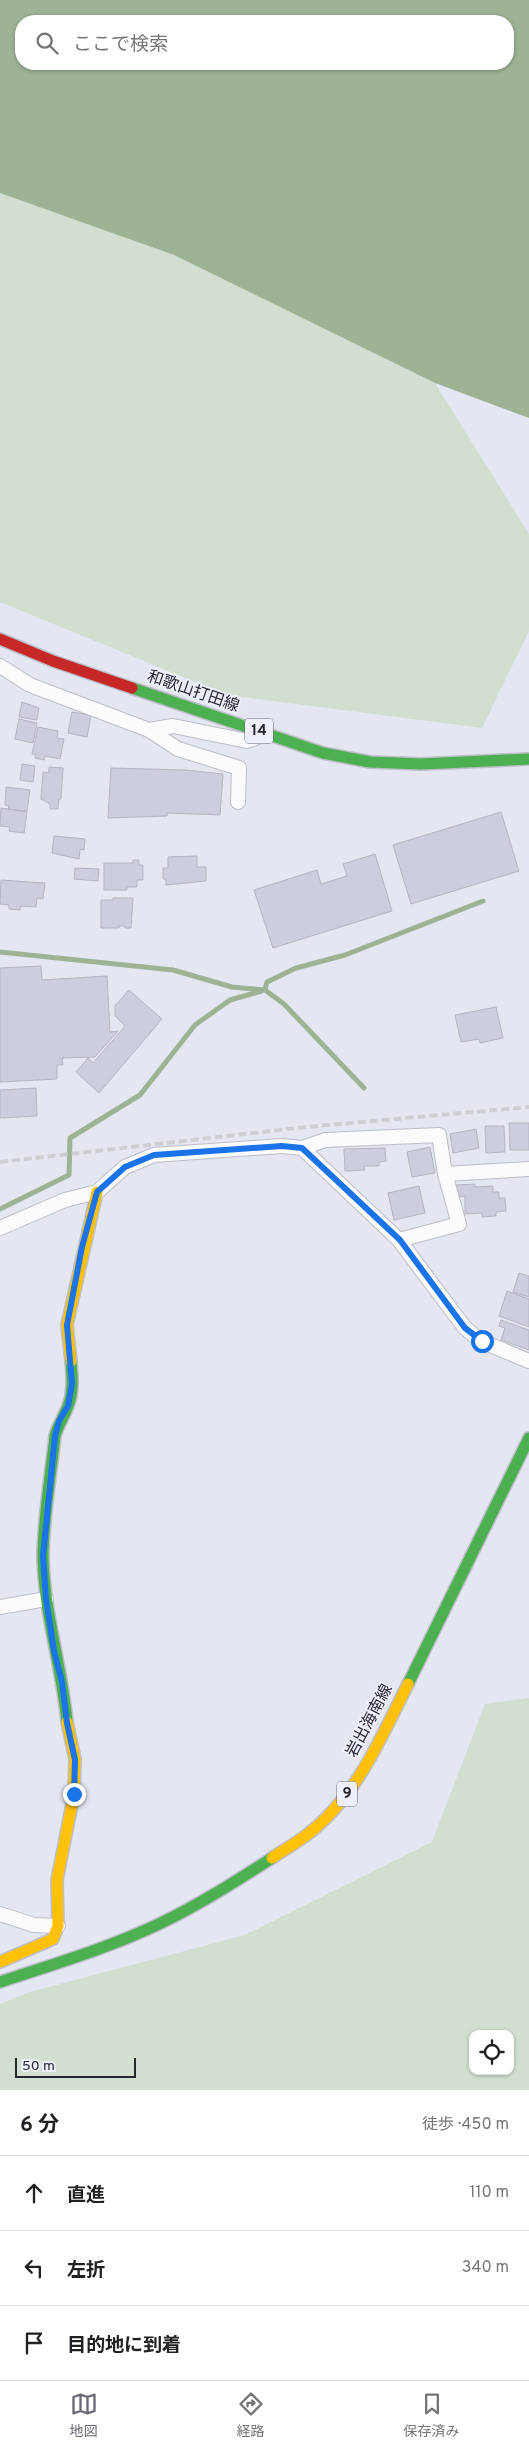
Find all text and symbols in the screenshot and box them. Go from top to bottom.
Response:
search box [15,15,514,70]
icon: search [33,29,61,57]
text: ここで検索 [73,33,168,57]
street label: 和歌山打田線 [144,667,242,717]
road number: 14 [245,718,273,744]
route start [471,1330,494,1353]
street label: 岩出海南線 [342,1681,398,1761]
road number: 9 [337,1782,357,1806]
route end [63,1783,86,1806]
map controls [469,2030,514,2075]
button: locate [469,2030,514,2075]
scale bar [15,2055,136,2078]
text: 50 m [22,2058,55,2075]
text: 6 分 [20,2112,59,2139]
text: 徒歩 · 450 m [422,2115,509,2135]
icon: ahead [20,2179,48,2207]
text: 110 m [469,2183,509,2203]
text: 直進 [67,2184,105,2208]
icon: left [20,2254,48,2282]
text: 340 m [462,2258,509,2278]
text: 左折 [67,2259,105,2283]
icon: arrive [20,2329,48,2357]
text: 目的地に到着 [67,2334,181,2358]
tab: 地図 [70,2390,98,2441]
tab: 経路 [237,2390,265,2441]
tab: 保存済み [404,2390,460,2441]

